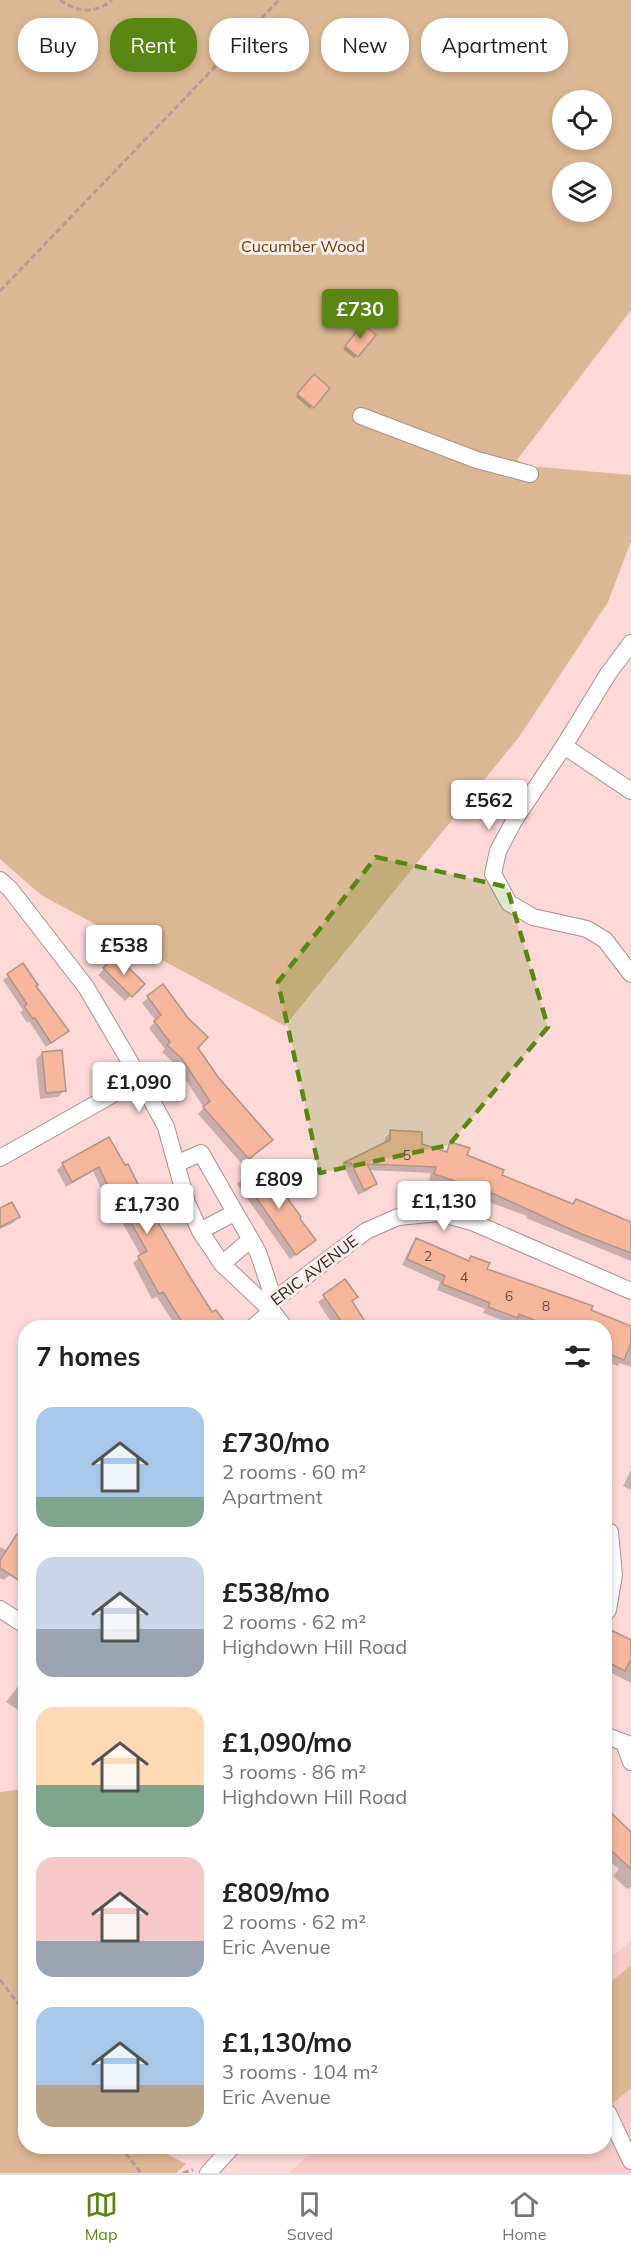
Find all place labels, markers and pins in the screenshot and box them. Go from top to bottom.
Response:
pin: £730 [324,289,396,340]
pin: £562 [453,780,525,831]
pin: £538 [88,925,160,976]
pin: £1,090 [90,1062,188,1113]
pin: £809 [243,1159,315,1210]
pin: £1,130 [395,1181,493,1232]
pin: £1,730 [98,1184,196,1235]

